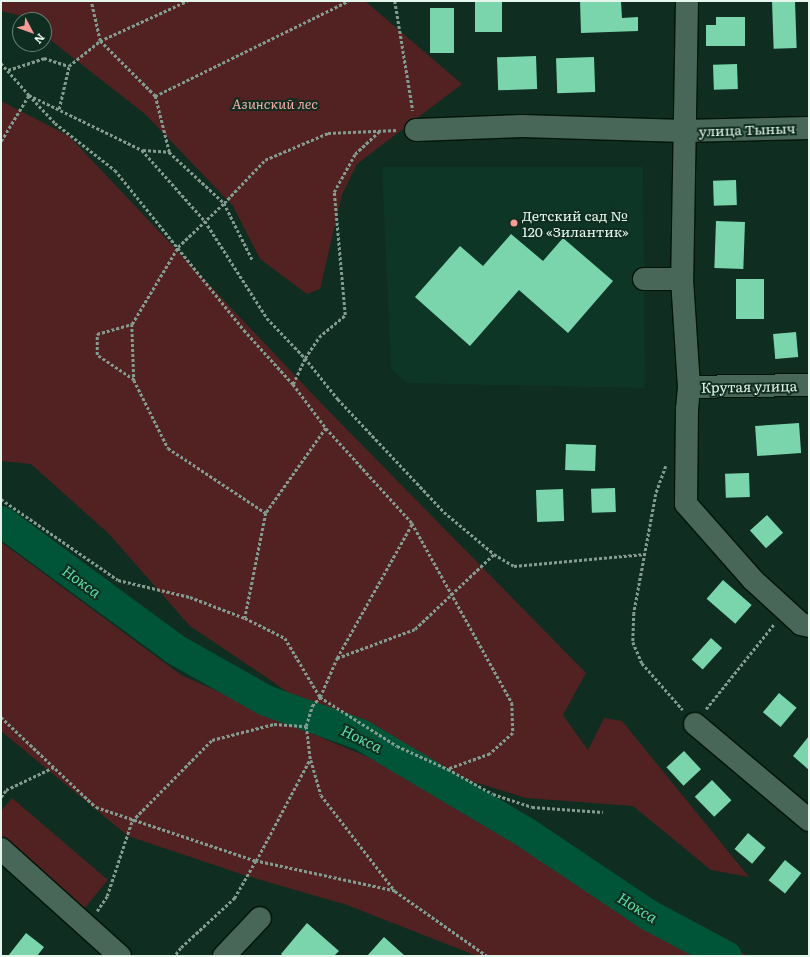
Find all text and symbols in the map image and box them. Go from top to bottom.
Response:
north arrow [12,12,52,52]
text: N [31,30,49,48]
park label: Азинский лес [232,95,318,111]
street label: улица Тыныч [698,119,796,139]
place label: Детский сад № 120 «Зилантик» [522,207,629,240]
marker: Детский сад № 120 «Зилантик» [509,218,519,228]
street label: Крутая улица [701,377,797,395]
water label: Нокса [59,561,105,601]
water label: Нокса [339,720,385,756]
water label: Нокса [615,888,661,926]

